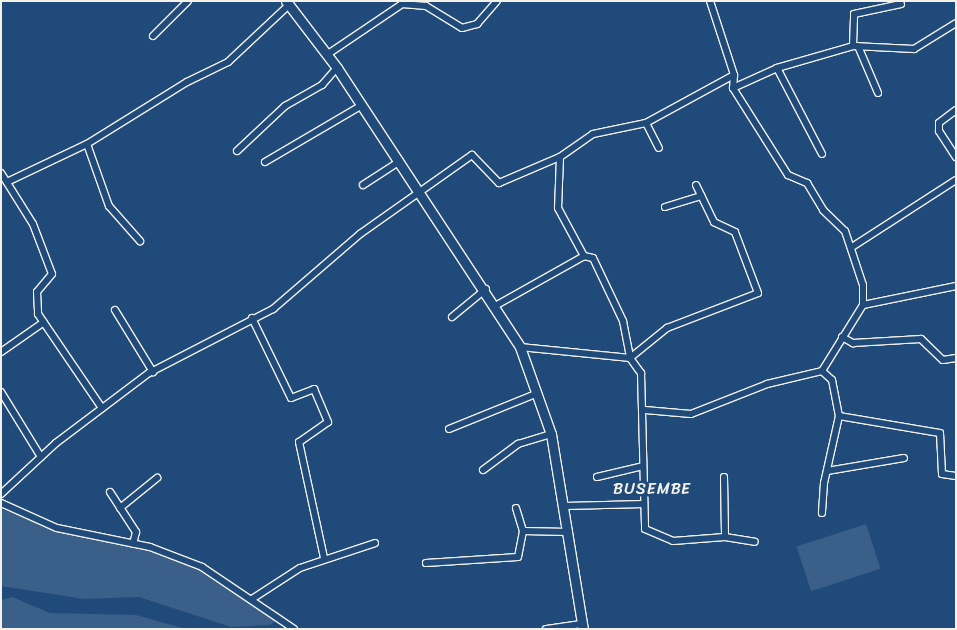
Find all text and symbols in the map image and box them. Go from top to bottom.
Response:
district label: BUSEMBE [612,479,692,499]

